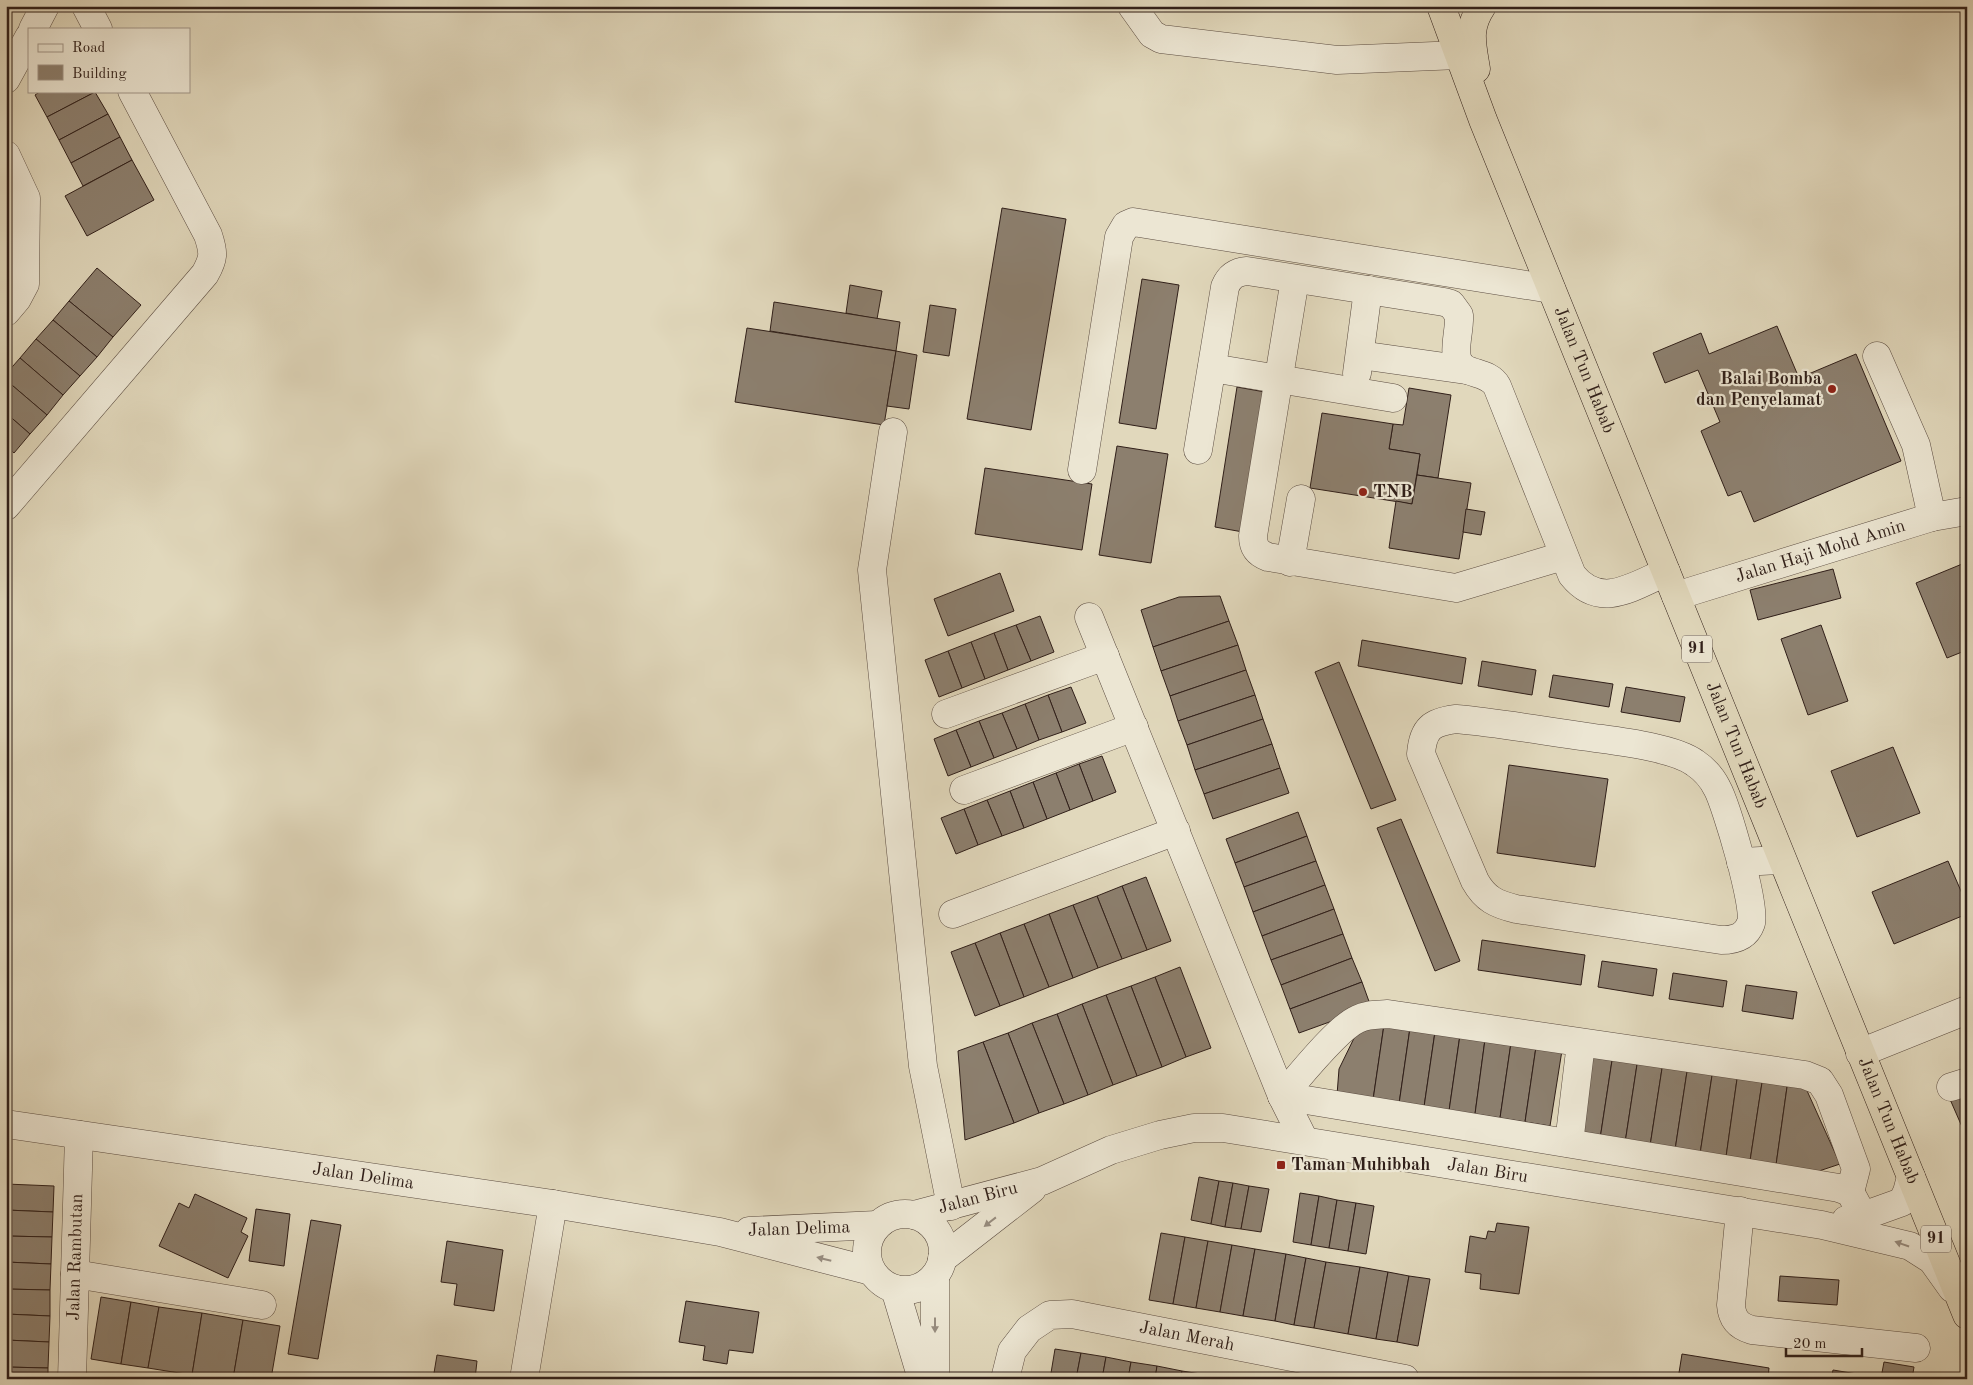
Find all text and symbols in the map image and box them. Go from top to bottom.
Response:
legend [28,28,190,92]
text: Road [72,41,106,56]
text: Building [72,67,127,82]
street label: Jalan Tun Habab [1551,304,1618,436]
place label: Balai Bomba dan Penyelamat [1696,370,1822,409]
marker: Balai Bomba dan Penyelamat [1826,383,1838,395]
place label: TNB [1373,483,1412,501]
marker: TNB [1357,486,1369,498]
street label: Jalan Haji Mohd Amin [1733,517,1908,586]
road number: 91 [1682,636,1712,662]
street label: Jalan Tun Habab [1703,679,1770,811]
street label: Jalan Tun Habab [1855,1055,1922,1186]
street label: Jalan Biru [1446,1155,1530,1186]
place label: Taman Muhibbah [1291,1156,1430,1174]
marker: Taman Muhibbah [1275,1159,1287,1171]
street label: Jalan Delima [311,1160,415,1193]
street label: Jalan Biru [936,1179,1020,1217]
street label: Jalan Rambutan [65,1193,86,1321]
one-way arrow [983,1217,997,1227]
street label: Jalan Delima [748,1218,851,1240]
road number: 91 [1921,1226,1951,1252]
one-way arrow [1895,1240,1910,1247]
one-way arrow [817,1255,832,1263]
one-way arrow [931,1317,939,1333]
street label: Jalan Merah [1138,1318,1236,1355]
scale bar [1786,1325,1862,1357]
text: 20 m [1793,1337,1827,1352]

